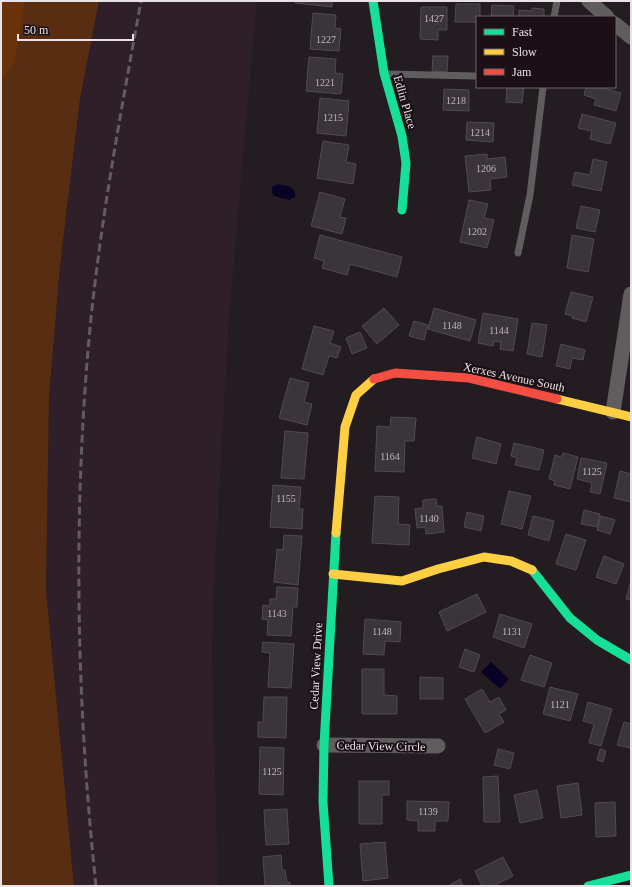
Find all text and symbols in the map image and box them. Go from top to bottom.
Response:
house number: 1427 [424,13,444,24]
scale bar [18,16,133,42]
legend [476,16,616,88]
text: 50 m [24,23,49,37]
text: Fast [512,25,533,39]
house number: 1227 [316,34,336,45]
text: Slow [512,45,537,59]
text: Jam [512,65,532,79]
street label: Edlin Place [391,74,419,130]
house number: 1221 [315,77,335,88]
house number: 1218 [446,95,466,106]
house number: 1215 [323,112,343,123]
house number: 1214 [470,127,490,138]
house number: 1206 [476,163,496,174]
house number: 1202 [467,226,487,237]
house number: 1148 [442,320,462,331]
house number: 1144 [489,325,509,336]
street label: Xerxes Avenue South [462,359,566,395]
house number: 1164 [380,451,400,462]
house number: 1125 [582,466,602,477]
house number: 1155 [276,493,296,504]
house number: 1140 [419,513,439,524]
house number: 1143 [267,608,287,619]
street label: Cedar View Drive [307,622,325,710]
house number: 1148 [372,626,392,637]
house number: 1131 [502,626,522,637]
house number: 1121 [550,699,570,710]
street label: Cedar View Circle [336,738,426,754]
house number: 1125 [262,766,282,777]
house number: 1139 [418,806,438,817]

